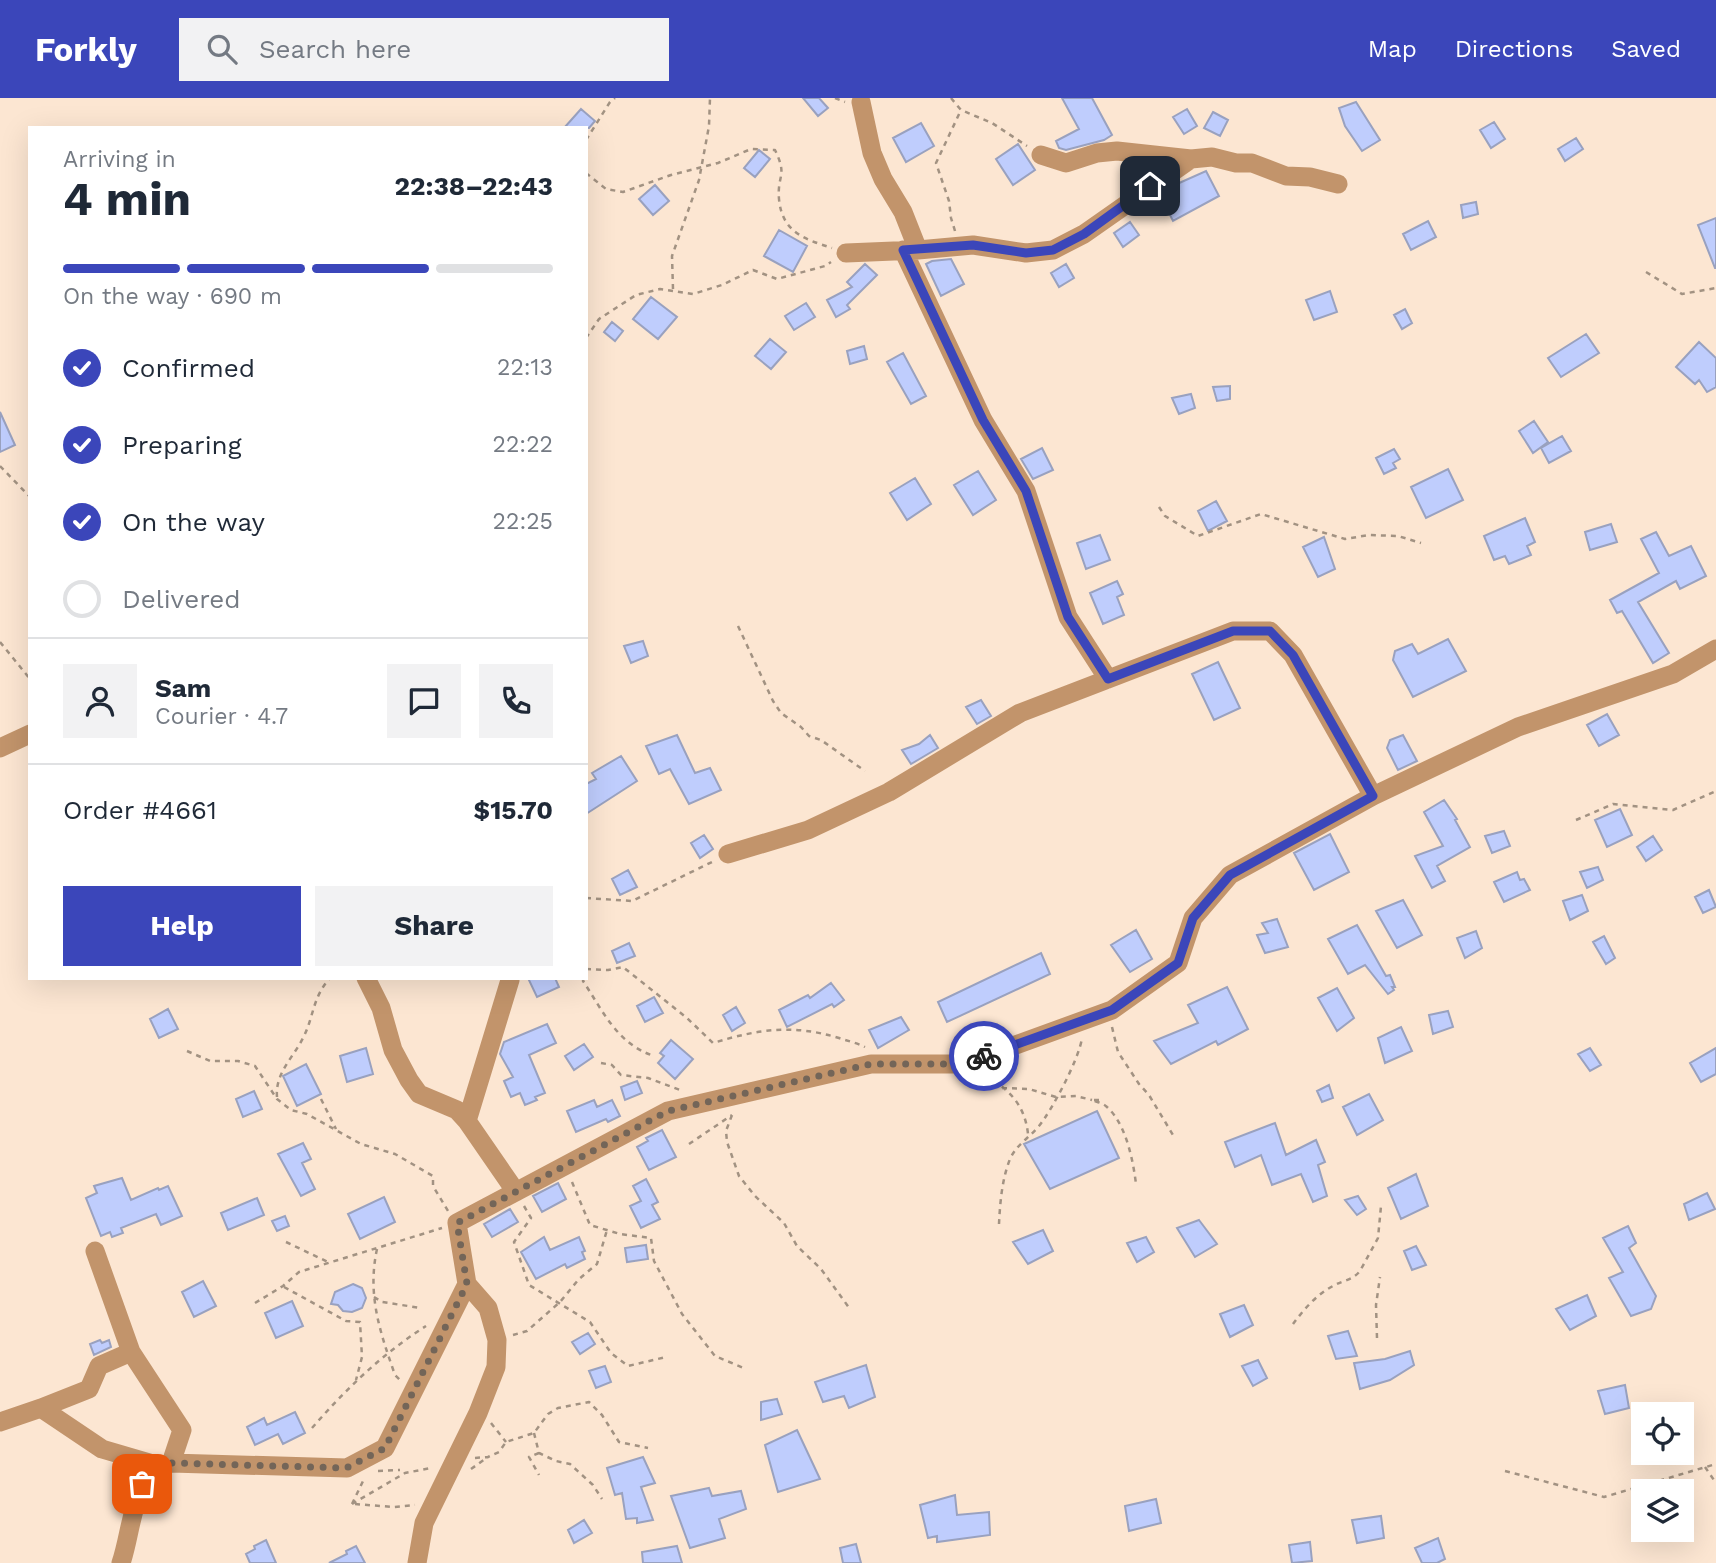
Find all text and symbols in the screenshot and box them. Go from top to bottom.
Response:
search box [179,18,669,81]
text: Forkly [35,30,137,69]
icon: search [203,30,241,68]
text: Search here [259,34,411,64]
text: Map [1368,35,1417,63]
text: Directions [1455,35,1573,63]
text: Saved [1611,35,1681,63]
text: Arriving in [63,146,176,173]
pin [1120,156,1180,216]
icon: home [1131,167,1169,205]
text: 22:38–22:43 [395,171,553,201]
text: 4 min [63,172,191,226]
text: On the way · 690 m [63,283,282,310]
icon: check [63,349,101,387]
text: Confirmed [122,353,255,383]
text: 22:13 [497,354,553,381]
icon: check [63,426,101,464]
text: Preparing [122,430,242,460]
text: 22:22 [493,431,553,458]
icon: check [63,503,101,541]
text: On the way [122,507,265,537]
text: 22:25 [493,508,553,535]
text: Delivered [122,584,241,614]
button: person [63,664,137,738]
button: chat [387,664,461,738]
button: phone [479,664,553,738]
text: Sam [155,673,211,703]
text: Courier · 4.7 [155,703,288,730]
text: Order #4661 [63,795,217,825]
text: $15.70 [473,795,553,825]
button: Help [63,886,301,966]
button: Share [315,886,553,966]
courier [949,1021,1019,1091]
icon: bike [965,1037,1003,1075]
map controls [1631,1402,1694,1542]
button: locate [1631,1402,1694,1465]
pin [112,1454,172,1514]
icon: bag [123,1465,161,1503]
button: layers [1631,1479,1694,1542]

